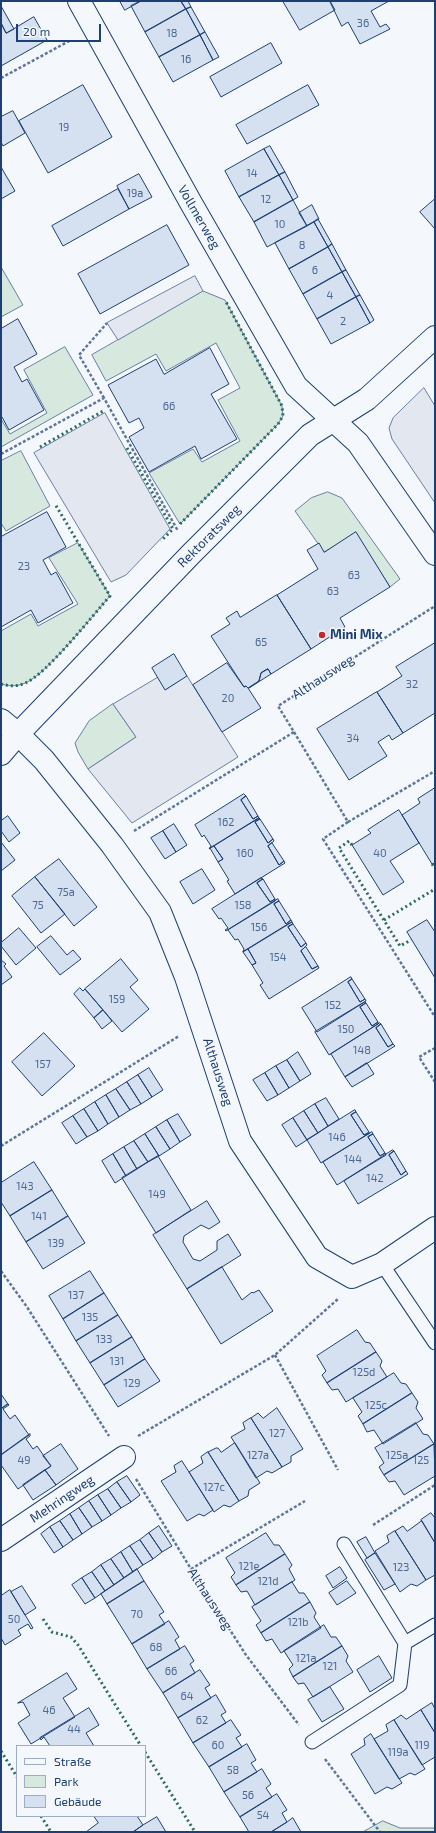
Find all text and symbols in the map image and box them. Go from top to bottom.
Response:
scale bar [18,16,103,42]
house number: 36 [357,16,369,30]
text: 20 m [23,24,50,38]
house number: 18 [166,26,178,40]
house number: 16 [181,52,191,66]
house number: 19 [59,120,69,134]
house number: 14 [246,166,258,180]
street label: Vollmerweg [174,182,224,252]
house number: 19a [127,186,143,200]
house number: 12 [261,192,271,206]
house number: 10 [274,217,286,231]
house number: 8 [299,238,305,252]
house number: 6 [312,263,318,277]
house number: 4 [327,288,333,302]
house number: 2 [340,314,346,328]
house number: 66 [163,399,175,413]
street label: Rektoratsweg [174,501,244,571]
house number: 23 [18,559,30,573]
house number: 63 [348,568,360,582]
house number: 63 [327,584,339,598]
place label: Mini Mix [330,627,383,643]
marker: Mini Mix [317,630,327,640]
house number: 65 [255,635,267,649]
street label: Althausweg [289,651,357,703]
house number: 32 [406,677,418,691]
house number: 20 [222,691,234,705]
house number: 34 [347,731,359,745]
house number: 162 [218,815,234,829]
house number: 160 [236,846,254,860]
house number: 40 [373,846,387,860]
house number: 75a [57,885,75,899]
house number: 75 [32,898,44,912]
house number: 158 [235,898,251,912]
house number: 156 [251,920,267,934]
house number: 154 [269,950,287,964]
house number: 159 [109,992,125,1006]
house number: 152 [325,998,341,1012]
house number: 150 [338,1022,354,1036]
street label: Althausweg [200,1036,236,1108]
house number: 148 [353,1043,371,1057]
house number: 157 [35,1057,51,1071]
house number: 146 [328,1130,346,1144]
house number: 144 [344,1152,362,1166]
house number: 142 [366,1171,384,1185]
house number: 143 [16,1179,34,1193]
house number: 149 [148,1187,166,1201]
house number: 141 [31,1209,47,1223]
house number: 139 [48,1236,64,1250]
house number: 137 [68,1288,84,1302]
house number: 135 [82,1310,98,1324]
house number: 133 [96,1332,112,1346]
house number: 131 [110,1354,124,1368]
house number: 125d [353,1365,375,1379]
house number: 129 [124,1376,140,1390]
house number: 125c [365,1398,387,1412]
house number: 127 [269,1426,285,1440]
house number: 127a [247,1448,269,1462]
house number: 125a [386,1448,408,1462]
house number: 49 [17,1453,31,1467]
house number: 125 [413,1453,429,1467]
street label: Mehringweg [27,1472,97,1526]
house number: 127c [203,1480,225,1494]
house number: 121e [239,1559,259,1573]
house number: 123 [393,1560,409,1574]
street label: Althausweg [184,1565,236,1633]
house number: 121d [257,1574,279,1588]
house number: 70 [131,1607,143,1621]
house number: 50 [8,1612,20,1626]
house number: 121b [287,1615,309,1629]
house number: 68 [150,1640,162,1654]
house number: 121a [296,1651,316,1665]
house number: 121 [323,1659,337,1673]
house number: 66 [165,1664,177,1678]
house number: 64 [180,1689,194,1703]
house number: 46 [42,1703,56,1717]
house number: 62 [196,1713,208,1727]
house number: 44 [67,1722,81,1736]
house number: 60 [212,1738,224,1752]
house number: 119 [414,1738,430,1752]
legend [16,1745,146,1817]
house number: 119a [387,1745,409,1759]
text: Straße [54,1754,91,1768]
house number: 58 [227,1763,239,1777]
text: Park [54,1774,79,1788]
house number: 56 [242,1788,254,1802]
text: Gebäude [54,1794,102,1808]
house number: 54 [257,1808,269,1822]

